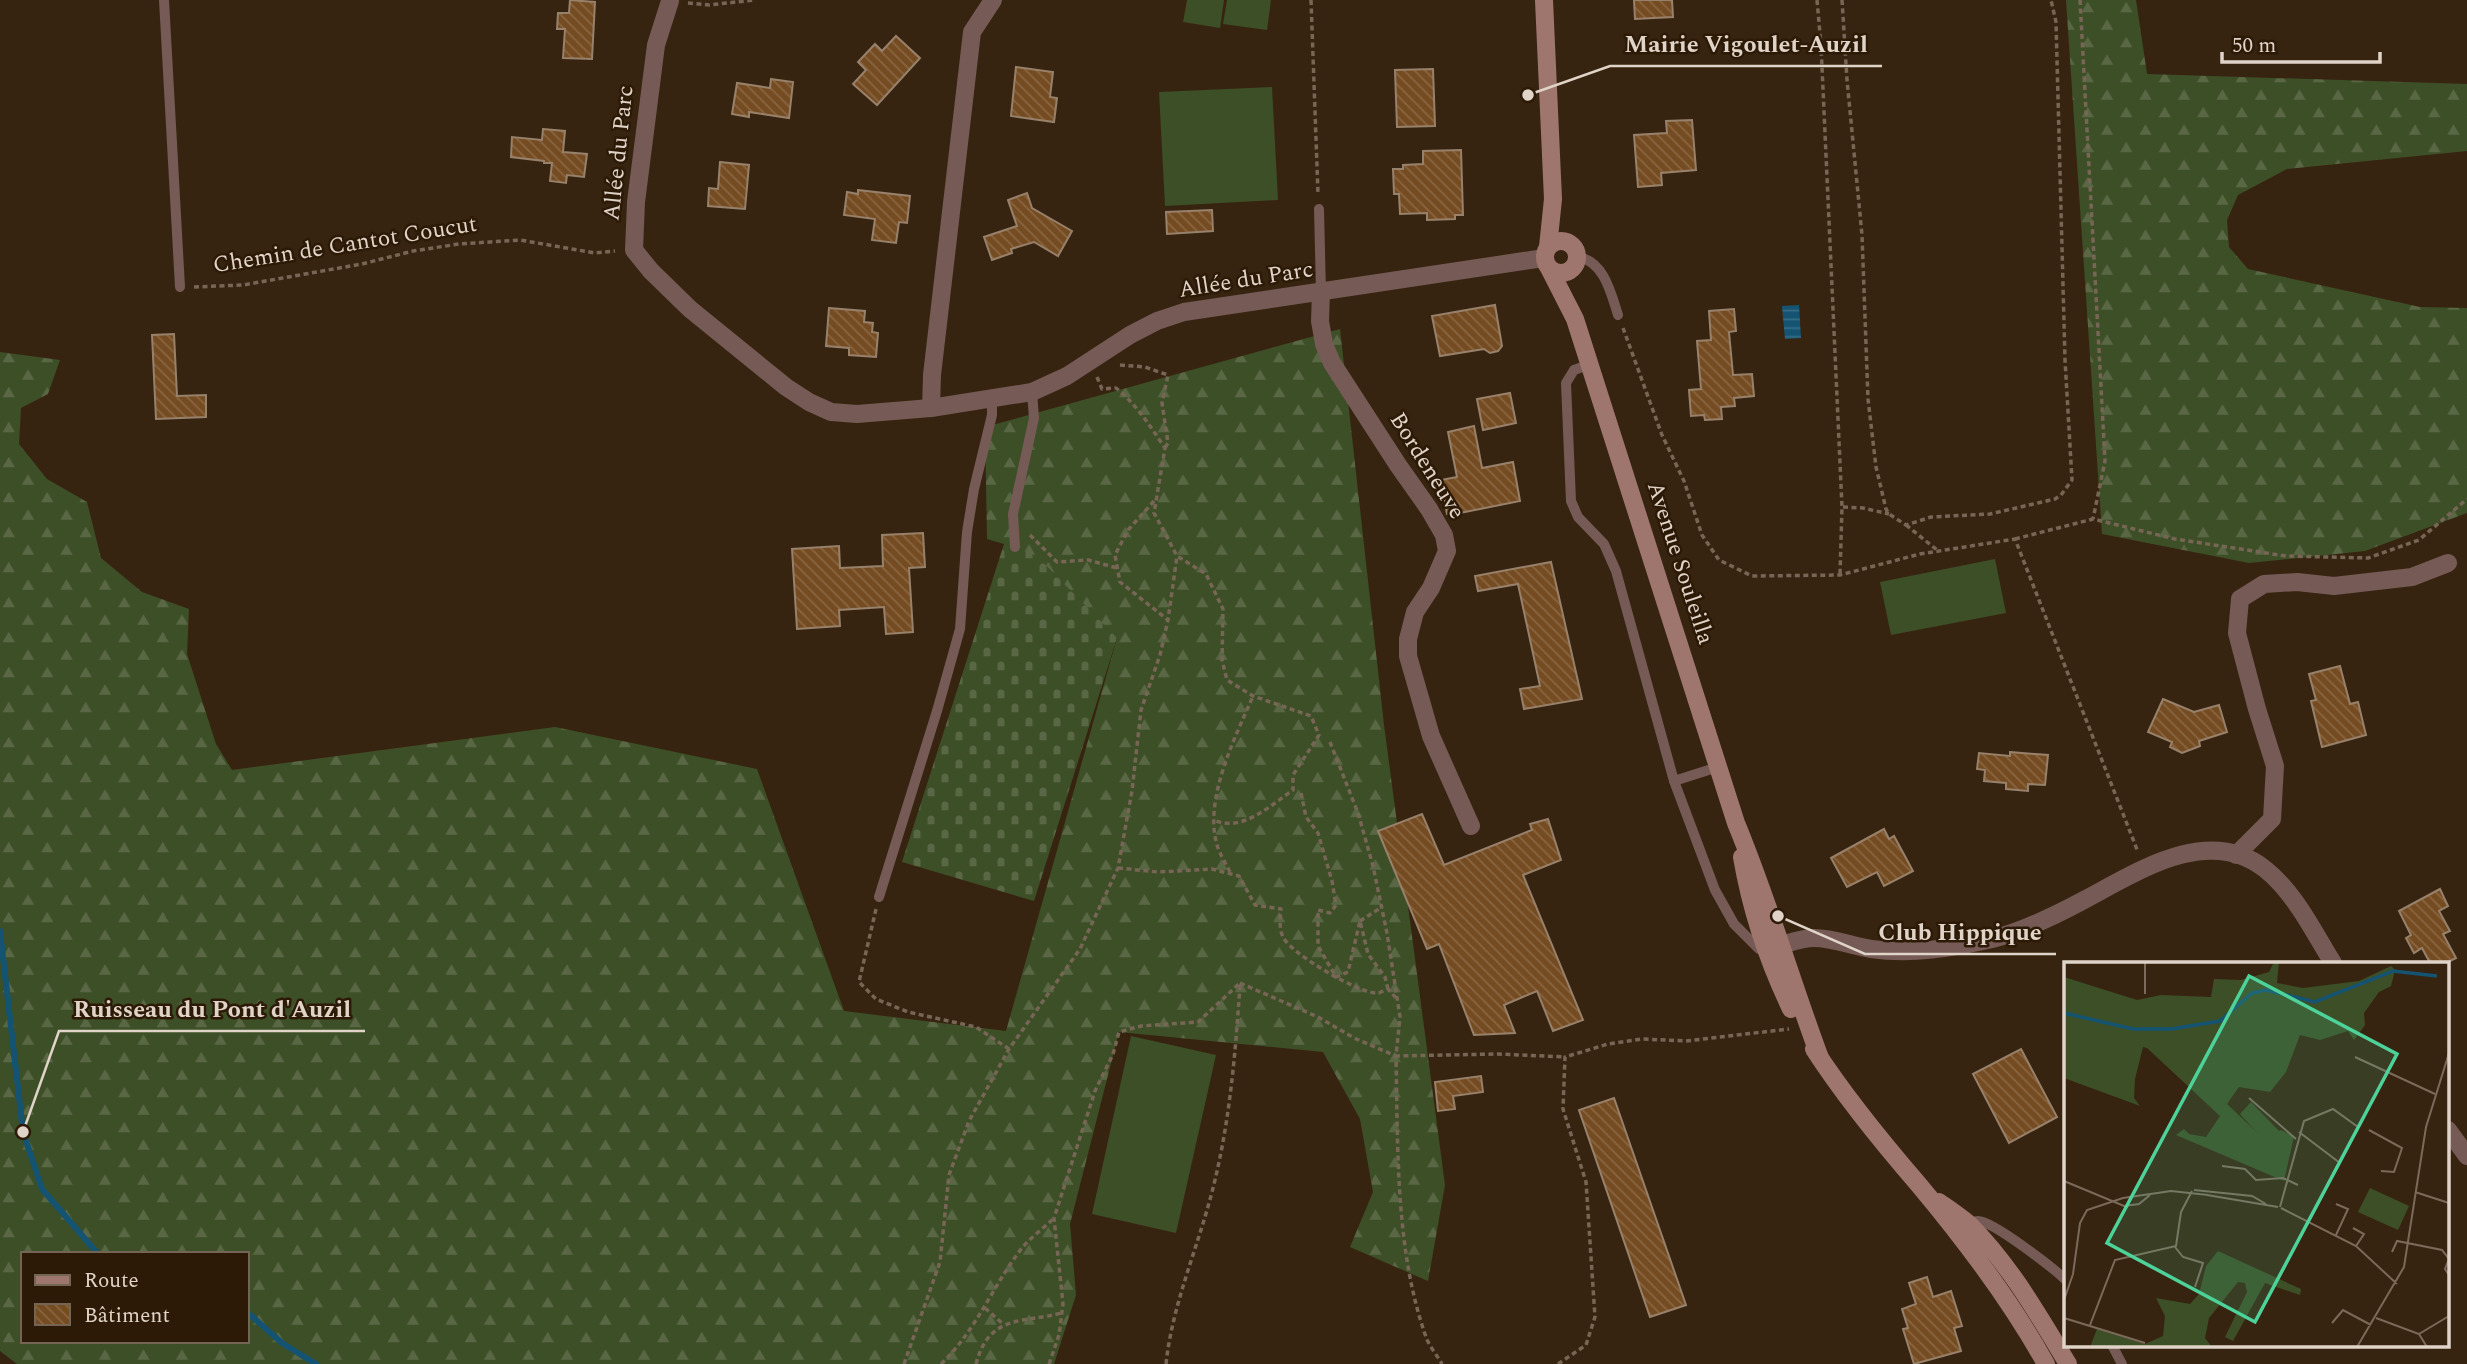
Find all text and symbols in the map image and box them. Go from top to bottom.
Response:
callout: Mairie Vigoulet-Auzil [1610,21,1882,66]
scale bar [2222,21,2380,65]
text: Mairie Vigoulet-Auzil [1624,27,1868,63]
text: 50 m [2232,30,2276,62]
street label: Allée du Parc [595,84,643,222]
street label: Chemin de Cantot Coucut [210,207,480,283]
street label: Allée du Parc [1176,252,1316,308]
street label: Bordeneuve [1380,406,1474,526]
street label: Avenue Souleilla [1637,477,1723,649]
callout: Club Hippique [1865,909,2056,954]
text: Club Hippique [1878,915,2042,951]
inset map [2064,962,2450,1346]
callout: Ruisseau du Pont d'Auzil [59,986,365,1031]
text: Ruisseau du Pont d'Auzil [73,992,351,1028]
legend [21,1252,248,1343]
text: Route [84,1265,139,1297]
text: Bâtiment [84,1300,170,1332]

